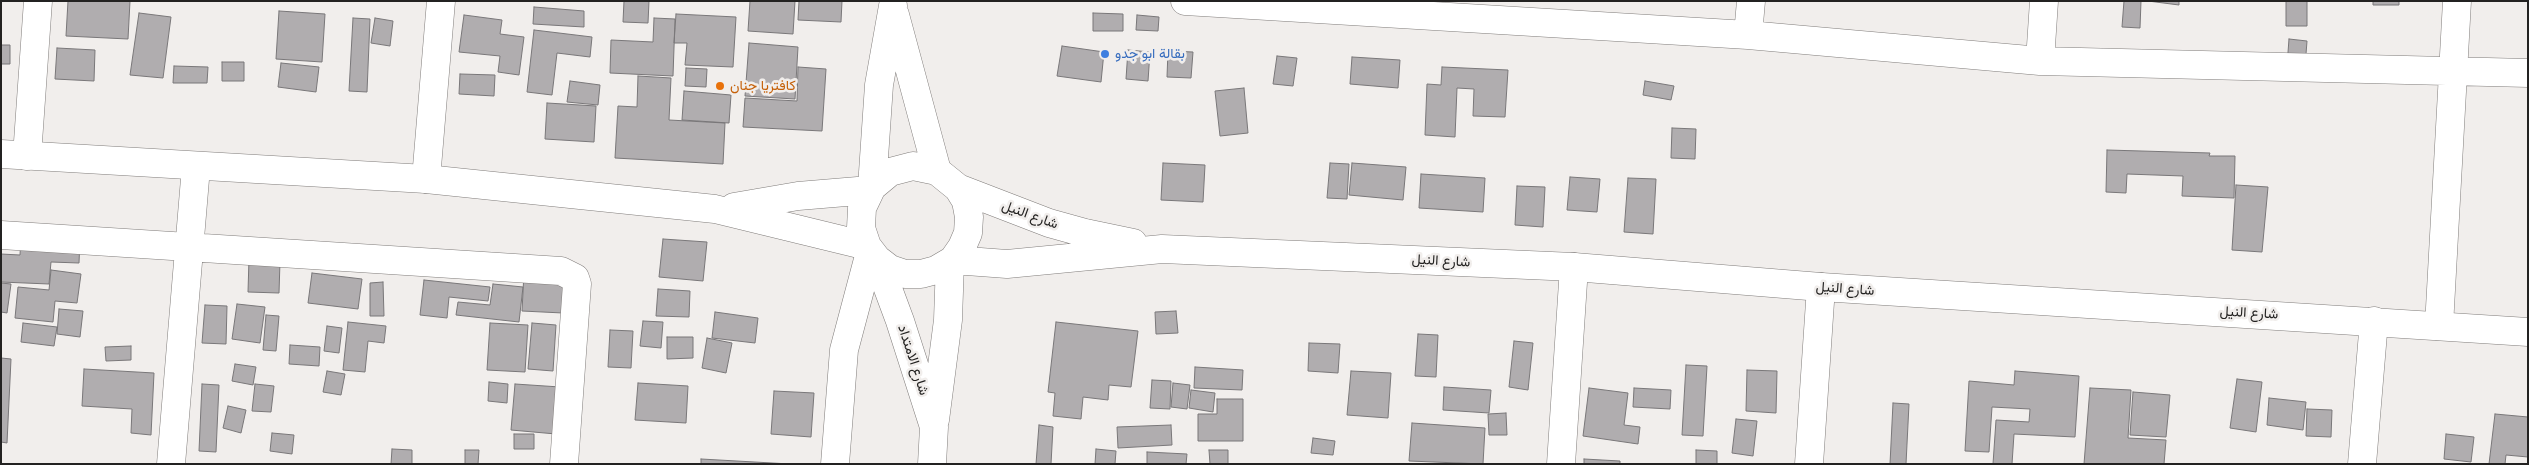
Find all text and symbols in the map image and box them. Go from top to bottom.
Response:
place label: بقالة ابو جدو [1115,46,1185,62]
marker: بقالة ابو جدو [1099,48,1111,60]
place label: كافتريا جنان [730,78,796,94]
marker: كافتريا جنان [714,80,726,92]
street label: شارع النيل [1000,197,1060,233]
street label: شارع النيل [1411,251,1471,271]
street label: شارع النيل [1815,279,1875,299]
street label: شارع النيل [2219,303,2279,323]
street label: شارع الامتداد [894,323,932,397]

